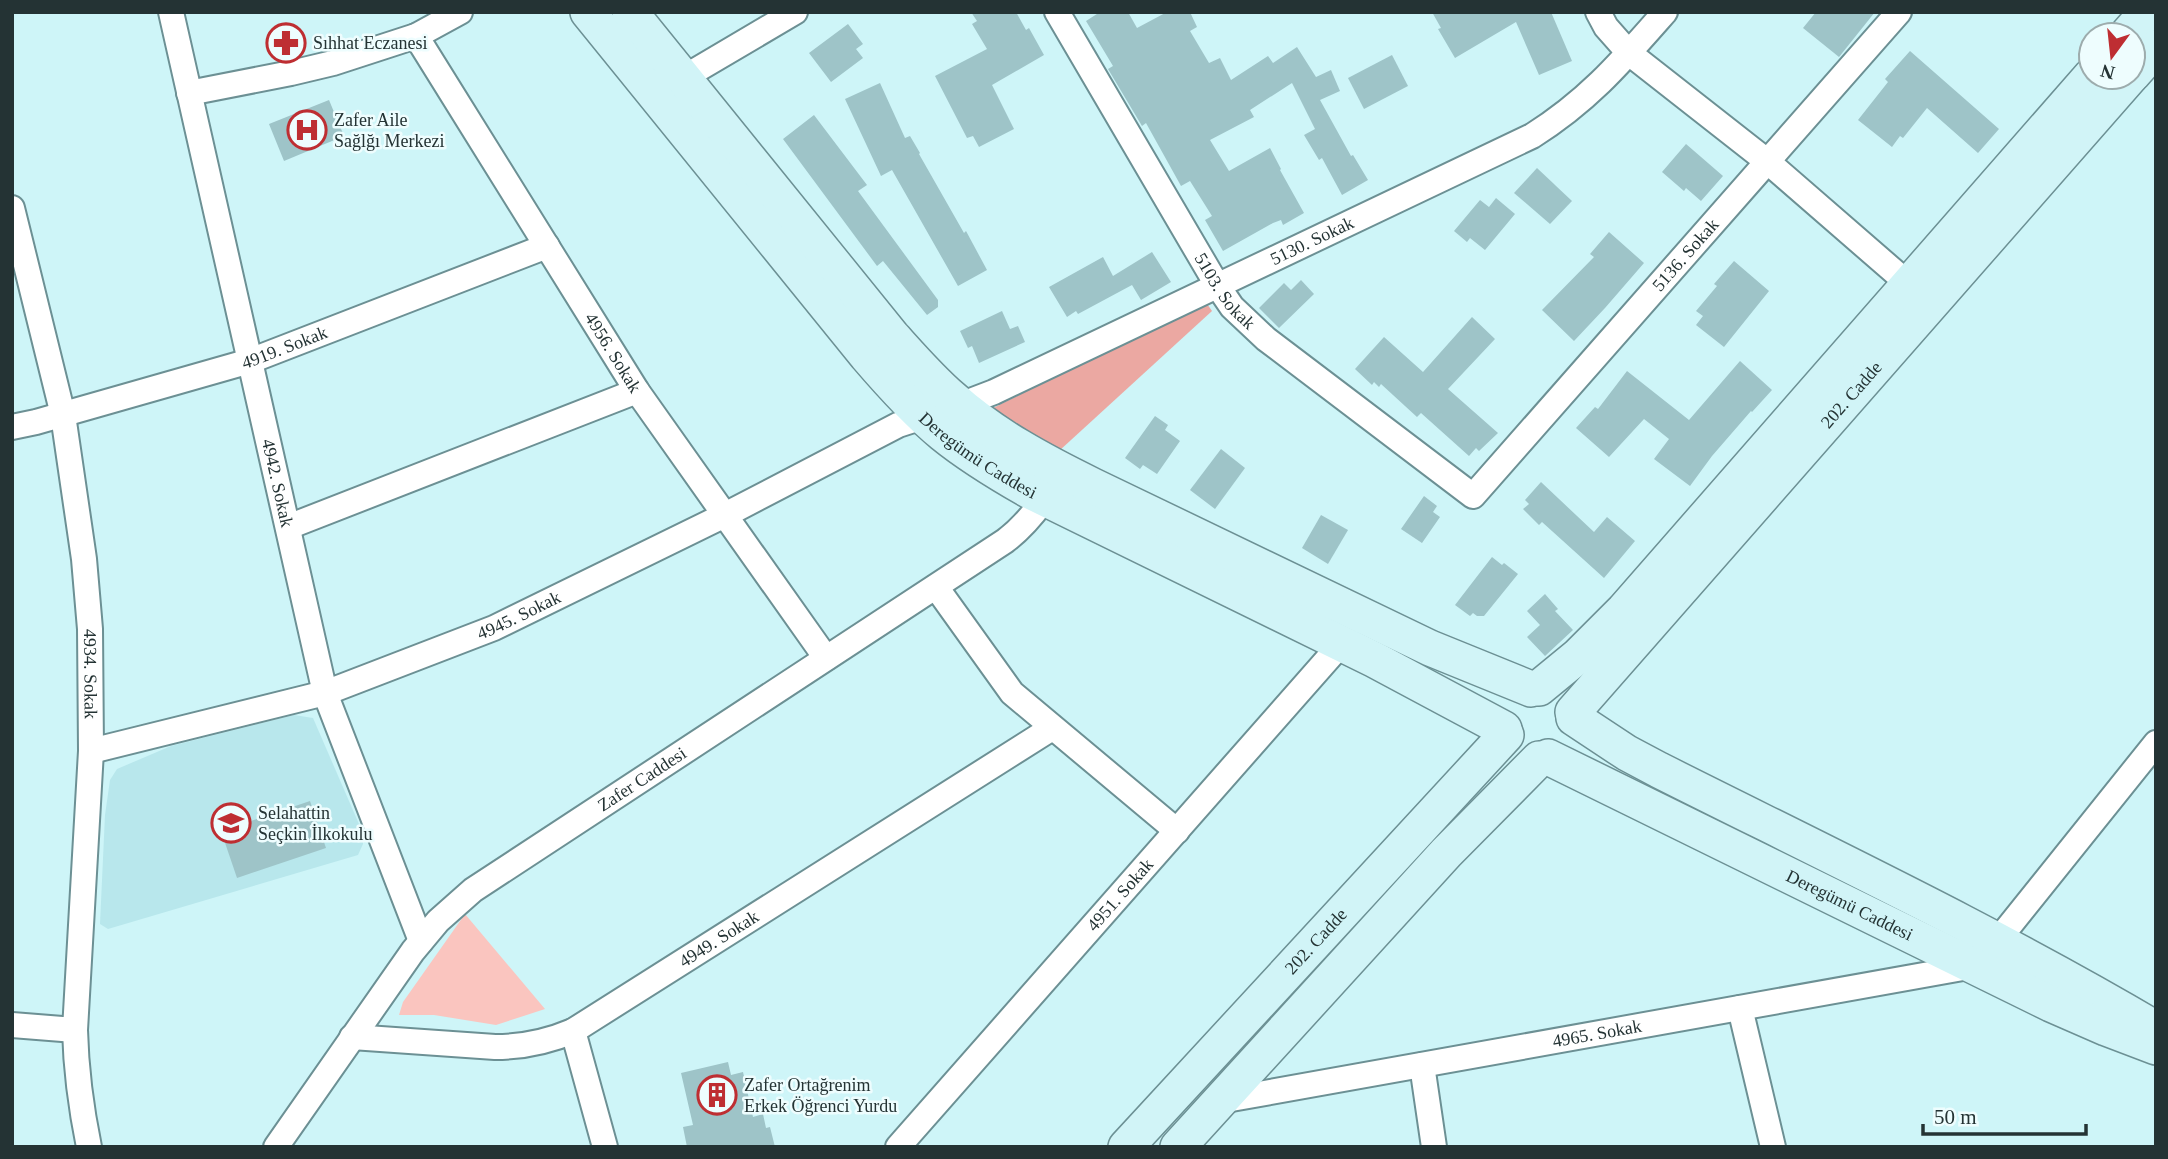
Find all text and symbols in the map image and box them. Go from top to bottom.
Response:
north arrow [2077,21,2147,91]
pharmacy icon: Sıhhat Eczanesi [265,22,307,64]
place label: Sıhhat Eczanesi [313,33,427,53]
text: N [2098,60,2117,84]
hospital icon: Zafer Aile Sağlğı Merkezi [286,109,328,151]
place label: Zafer Aile Sağlğı Merkezi [334,110,444,151]
street label: 5130. Sokak [1267,212,1357,269]
street label: 5136. Sokak [1648,214,1723,295]
street label: 5103. Sokak [1190,249,1259,333]
street label: 4956. Sokak [581,309,645,396]
street label: 4919. Sokak [240,322,330,373]
street label: 202. Cadde [1817,357,1886,432]
street label: Deregümü Caddesi [915,408,1040,503]
street label: 4942. Sokak [258,437,297,529]
street label: 4945. Sokak [474,587,564,643]
street label: 4934. Sokak [80,629,101,719]
street label: Zafer Caddesi [594,743,690,815]
school or university icon: Selahattin Seçkin İlkokulu [210,802,252,844]
place label: Selahattin Seçkin İlkokulu [258,803,373,844]
street label: 4951. Sokak [1083,854,1157,935]
street label: Deregümü Caddesi [1783,866,1916,945]
street label: 202. Cadde [1281,904,1351,978]
street label: 4949. Sokak [675,906,762,971]
street label: 4965. Sokak [1551,1016,1643,1051]
building icon: Zafer Ortağrenim Erkek Öğrenci Yurdu [696,1074,738,1116]
place label: Zafer Ortağrenim Erkek Öğrenci Yurdu [744,1075,897,1116]
scale bar [1923,1092,2086,1136]
text: 50 m [1934,1105,1977,1129]

